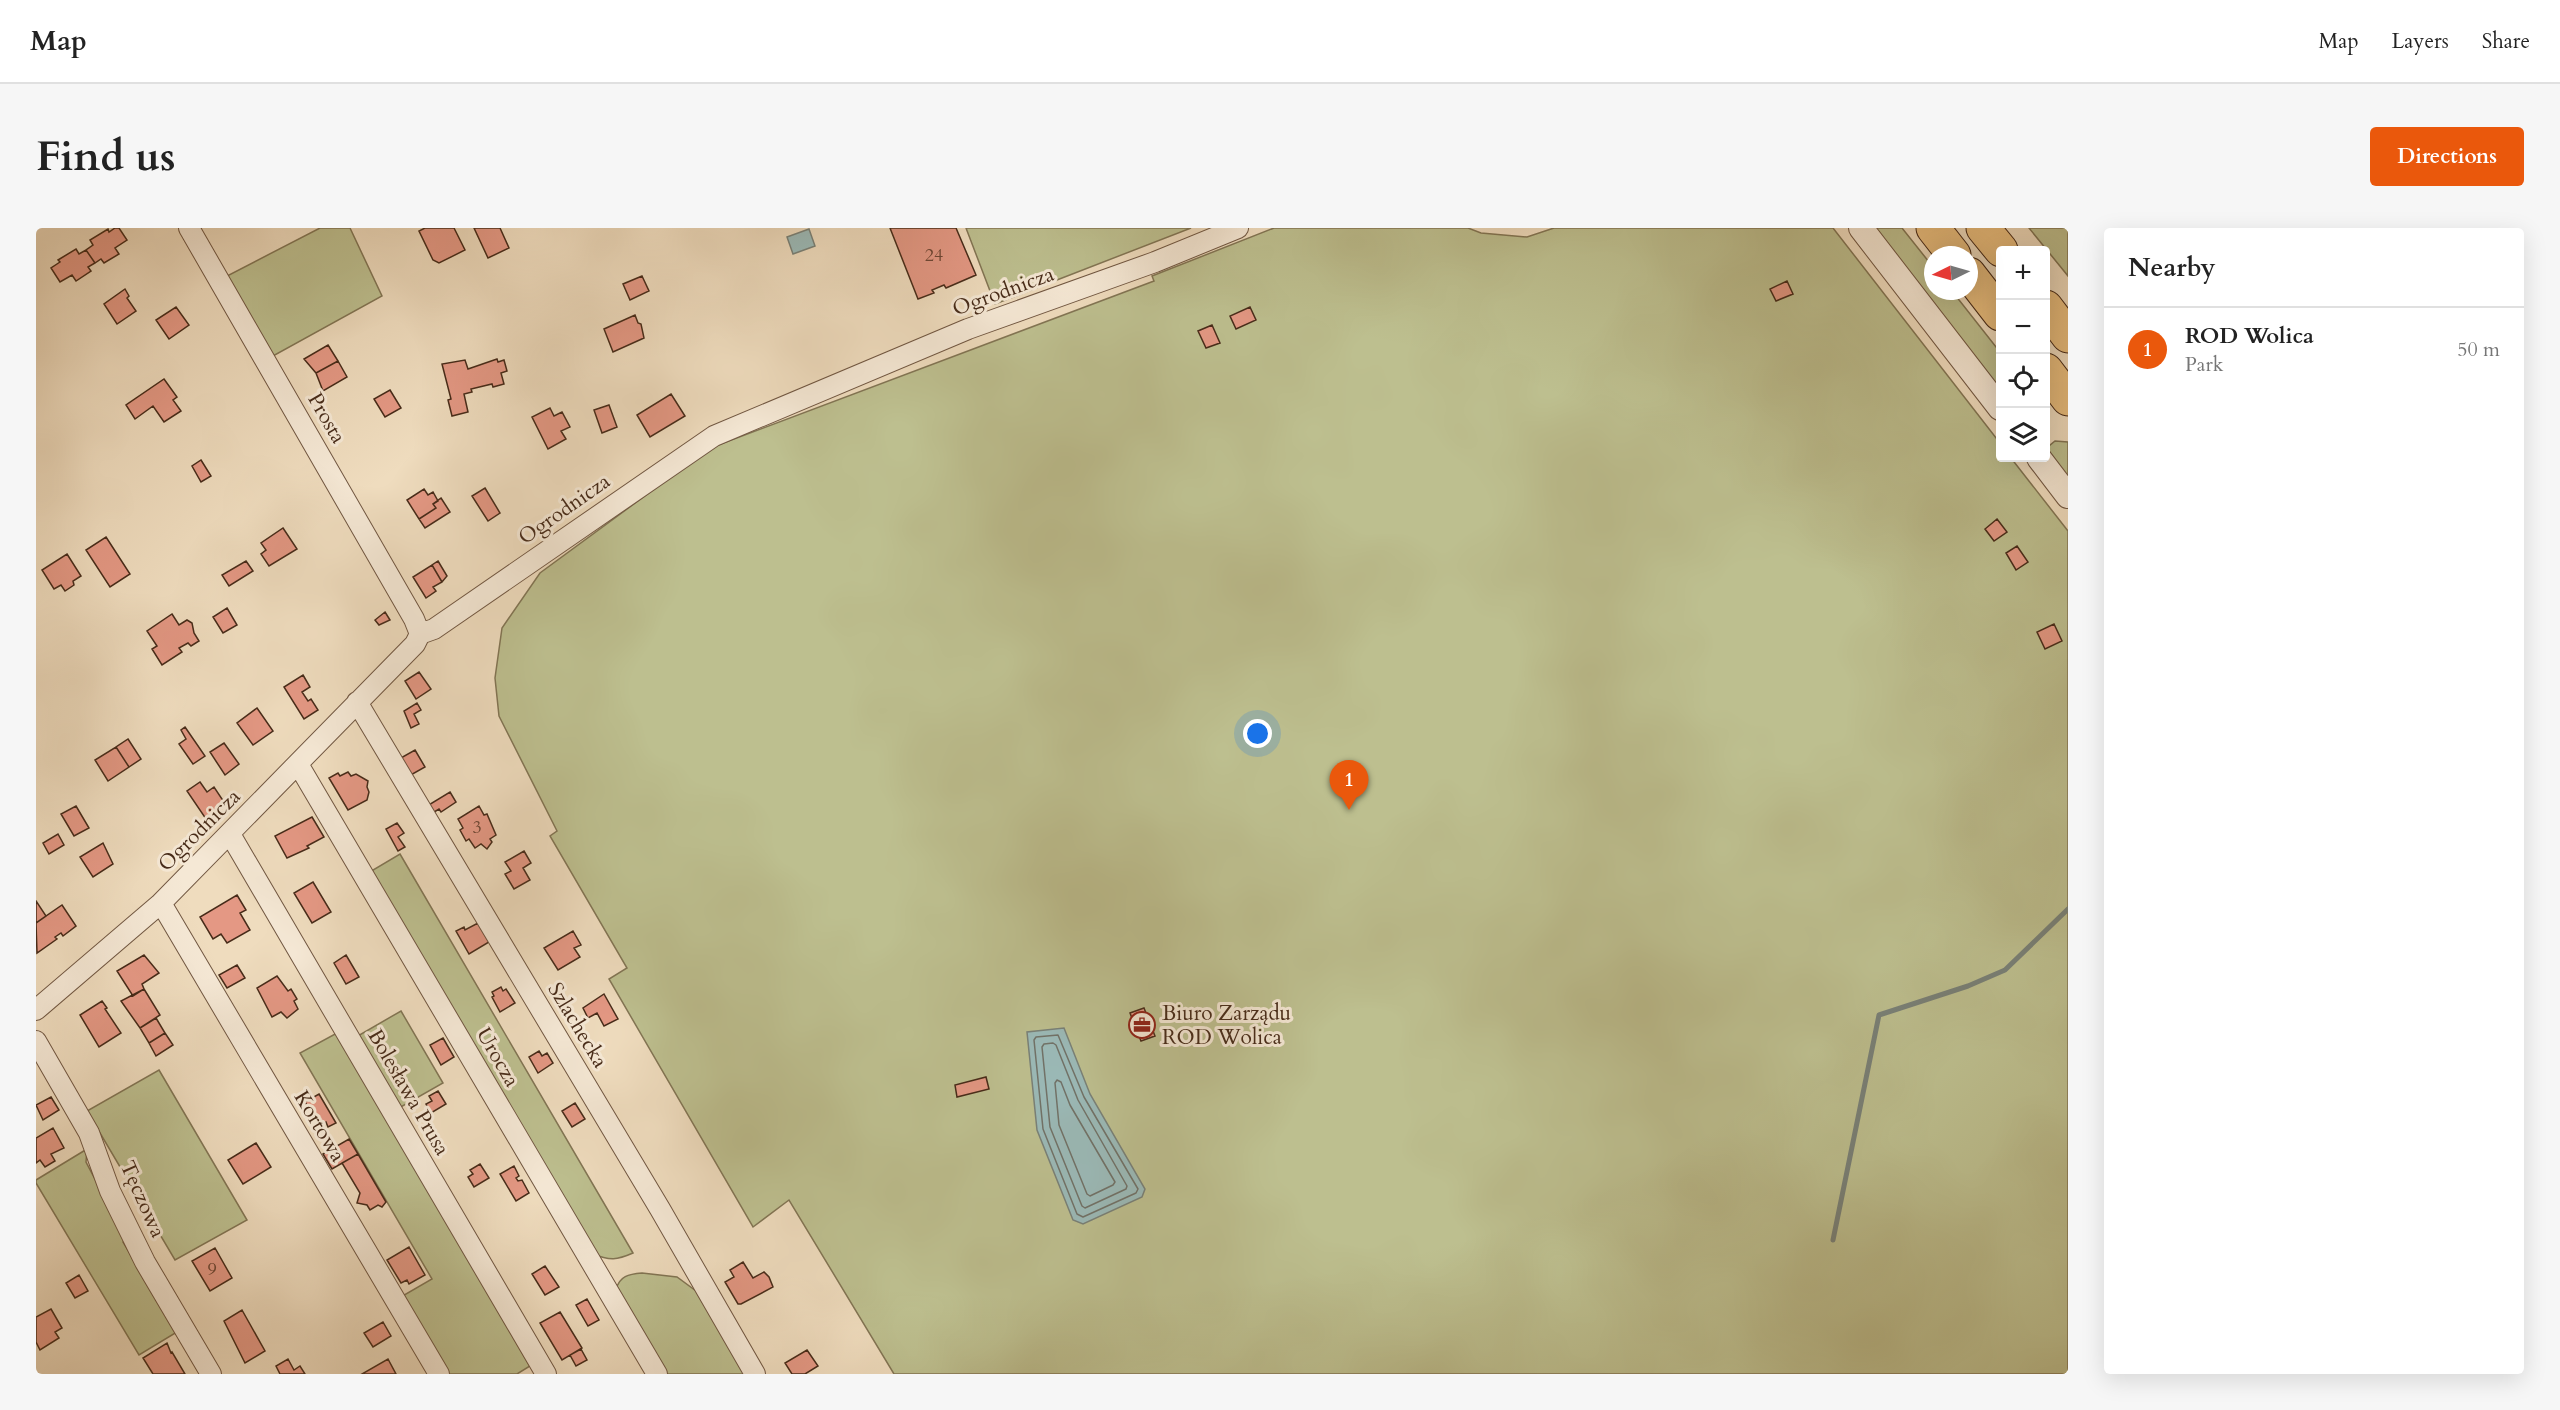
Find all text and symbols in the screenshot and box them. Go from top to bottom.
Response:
text: Map [30,22,87,60]
text: Map [2319,27,2359,56]
text: Layers [2392,27,2449,56]
text: Share [2482,27,2530,56]
button: Directions [2370,127,2524,186]
text: Find us [36,128,176,185]
house number: 24 [925,243,943,268]
north arrow [1924,246,1978,300]
map controls [1996,246,2050,462]
button: + [1996,246,2050,300]
text: Nearby [2128,250,2216,285]
street label: Ogrodnicza [948,260,1058,323]
button: − [1996,300,2050,354]
text: ROD Wolica [2185,321,2314,351]
text: 1 [2142,336,2153,363]
text: 50 m [2457,336,2500,363]
text: Park [2185,351,2223,378]
button: locate [1996,354,2050,408]
street label: Prosta [300,388,353,449]
button: layers [1996,408,2050,462]
street label: Ogrodnicza [513,467,616,552]
your location [1243,719,1272,748]
pin: 1 [1330,760,1368,810]
street label: Ogrodnicza [152,783,247,878]
house number: 3 [472,815,482,840]
street label: Szlachecka [541,977,614,1073]
place label: Biuro Zarządu ROD Wolica [1162,999,1291,1052]
office icon: Biuro Zarządu ROD Wolica [1127,1010,1157,1040]
street label: Urocza [469,1022,526,1092]
street label: Bolesława Prusa [361,1024,457,1161]
street label: Kortowa [287,1085,352,1167]
street label: Tęczowa [113,1156,172,1242]
house number: 9 [207,1257,217,1282]

